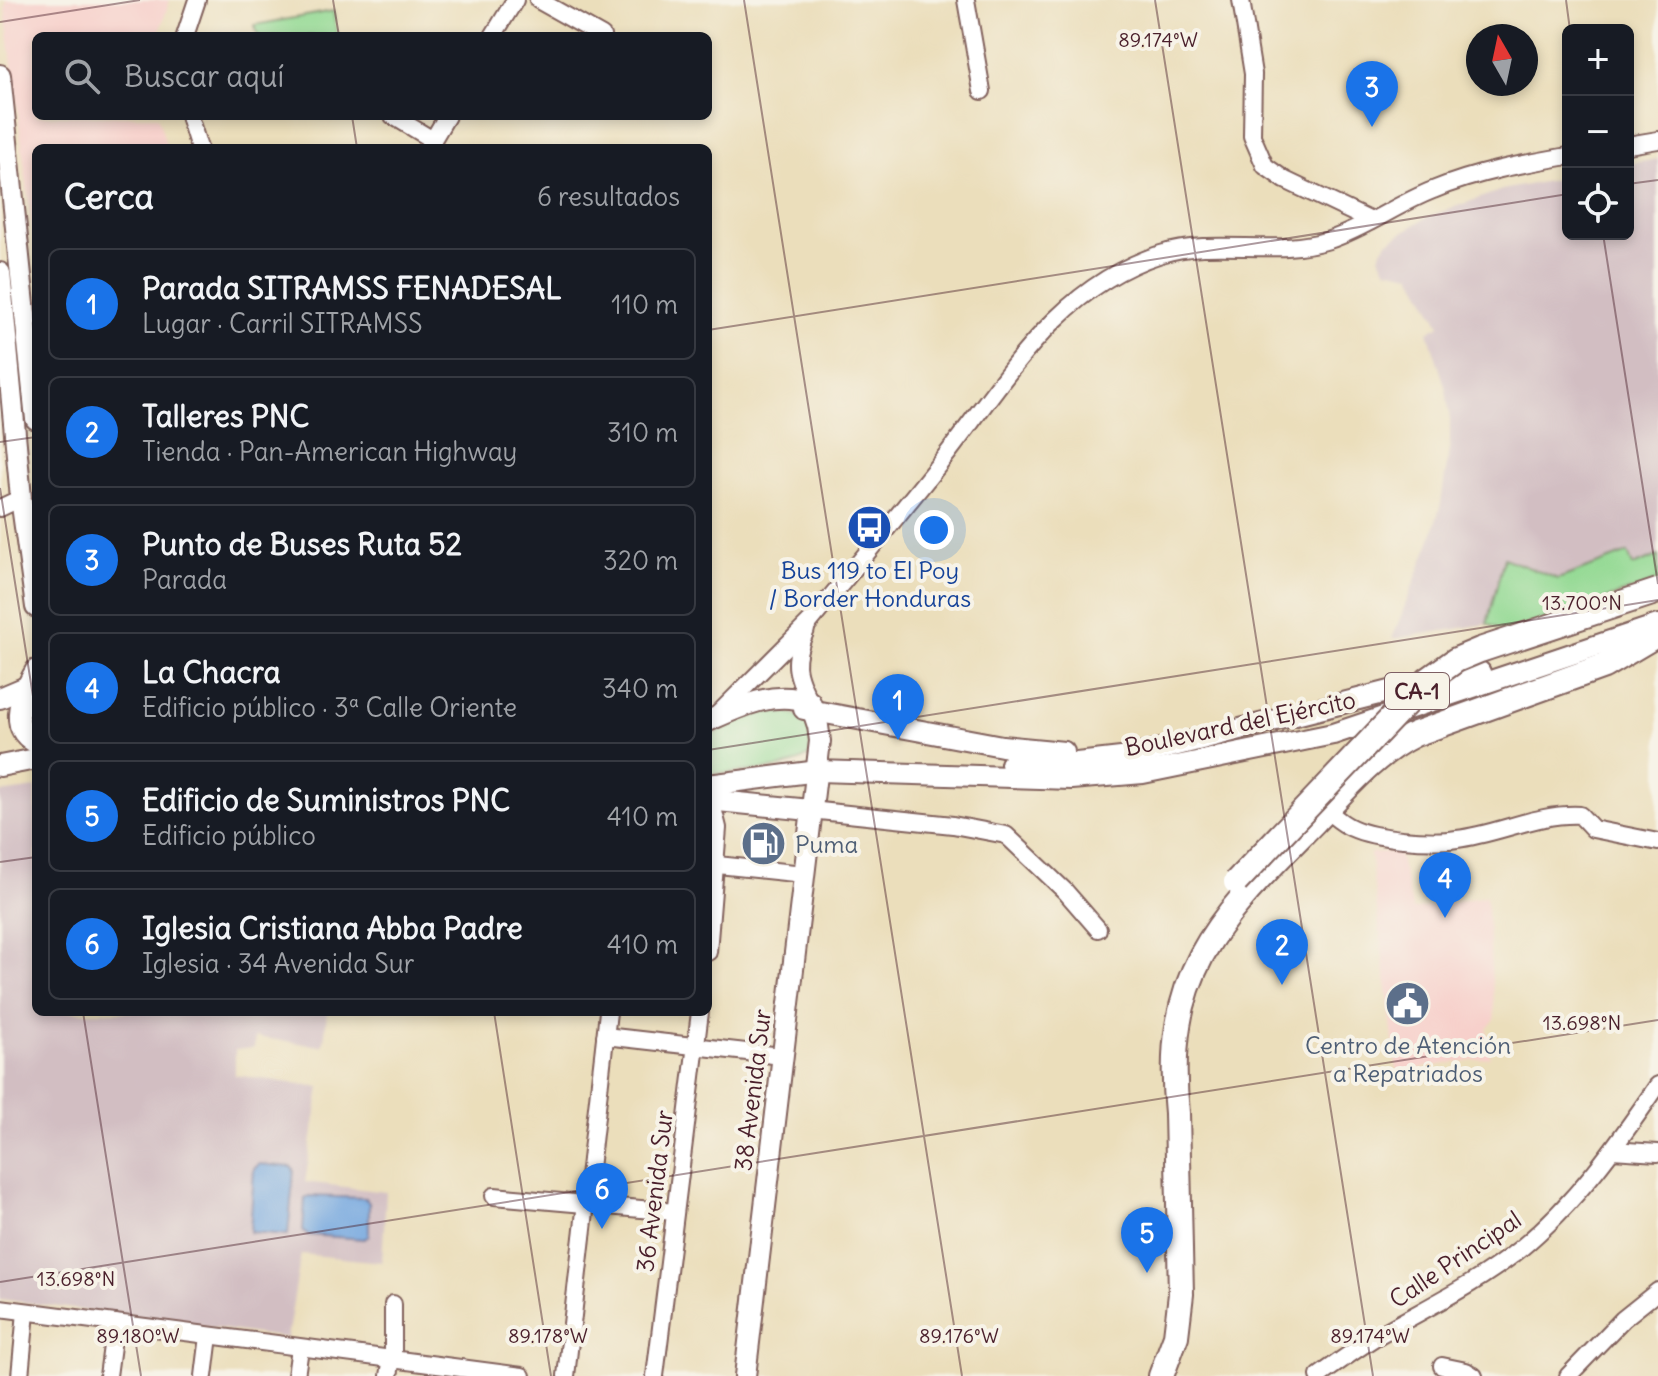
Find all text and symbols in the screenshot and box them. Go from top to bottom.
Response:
north arrow [1466,24,1538,96]
map controls [1562,24,1634,240]
button: + [1562,24,1634,96]
text: 89.174°W [1118,27,1198,52]
search box [32,32,712,120]
icon: search [60,54,104,98]
text: Buscar aquí [124,57,284,95]
pin: 3 [1346,61,1398,127]
button: − [1562,96,1634,168]
button: locate [1562,168,1634,240]
text: Cerca [64,175,154,218]
text: 6 resultados [537,180,680,213]
text: Parada SITRAMSS FENADESAL [142,269,562,307]
text: 1 [87,288,97,321]
text: 110 m [611,288,678,321]
text: Lugar · Carril SITRAMSS [142,307,422,340]
text: Talleres PNC [142,397,309,435]
text: 2 [85,416,99,449]
text: 310 m [607,416,678,449]
text: Tienda · Pan-American Highway [142,435,517,468]
bus stop icon: Bus 119 to El Poy / Border Honduras [846,504,894,552]
your location [914,510,954,550]
text: Punto de Buses Ruta 52 [142,525,462,563]
text: 3 [85,544,99,577]
text: 320 m [603,544,678,577]
place label: Bus 119 to El Poy / Border Honduras [769,555,971,613]
text: Parada [142,563,227,596]
text: 13.700°N [1542,590,1622,615]
text: La Chacra [142,653,281,691]
text: 4 [84,672,100,705]
text: 340 m [602,672,678,705]
road number: CA-1 [1385,673,1449,709]
pin: 1 [872,674,924,740]
street label: Boulevard del Ejército [1122,684,1358,762]
text: Edificio público · 3ª Calle Oriente [142,691,517,724]
text: Edificio de Suministros PNC [142,781,510,819]
text: 5 [85,800,99,833]
text: 410 m [607,800,678,833]
text: Edificio público [142,819,316,852]
fuel station icon: Puma [740,820,788,868]
place label: Puma [795,829,858,859]
pin: 4 [1419,852,1471,918]
text: Iglesia Cristiana Abba Padre [142,909,523,947]
pin: 2 [1256,919,1308,985]
text: 6 [84,928,100,961]
text: 410 m [607,928,678,961]
text: Iglesia · 34 Avenida Sur [142,947,414,980]
public building icon: Centro de Atención a Repatriados [1384,979,1432,1027]
street label: 38 Avenida Sur [727,1007,777,1173]
text: 13.698°N [1543,1010,1621,1035]
place label: Centro de Atención a Repatriados [1305,1030,1511,1088]
street label: 36 Avenida Sur [629,1108,679,1274]
pin: 6 [576,1163,628,1229]
street label: Calle Principal [1383,1204,1527,1314]
pin: 5 [1121,1207,1173,1273]
text: 13.698°N [37,1266,115,1291]
text: 89.180°W [96,1323,180,1348]
text: 89.178°W [508,1323,588,1348]
text: 89.176°W [919,1323,999,1348]
text: 89.174°W [1330,1323,1410,1348]

